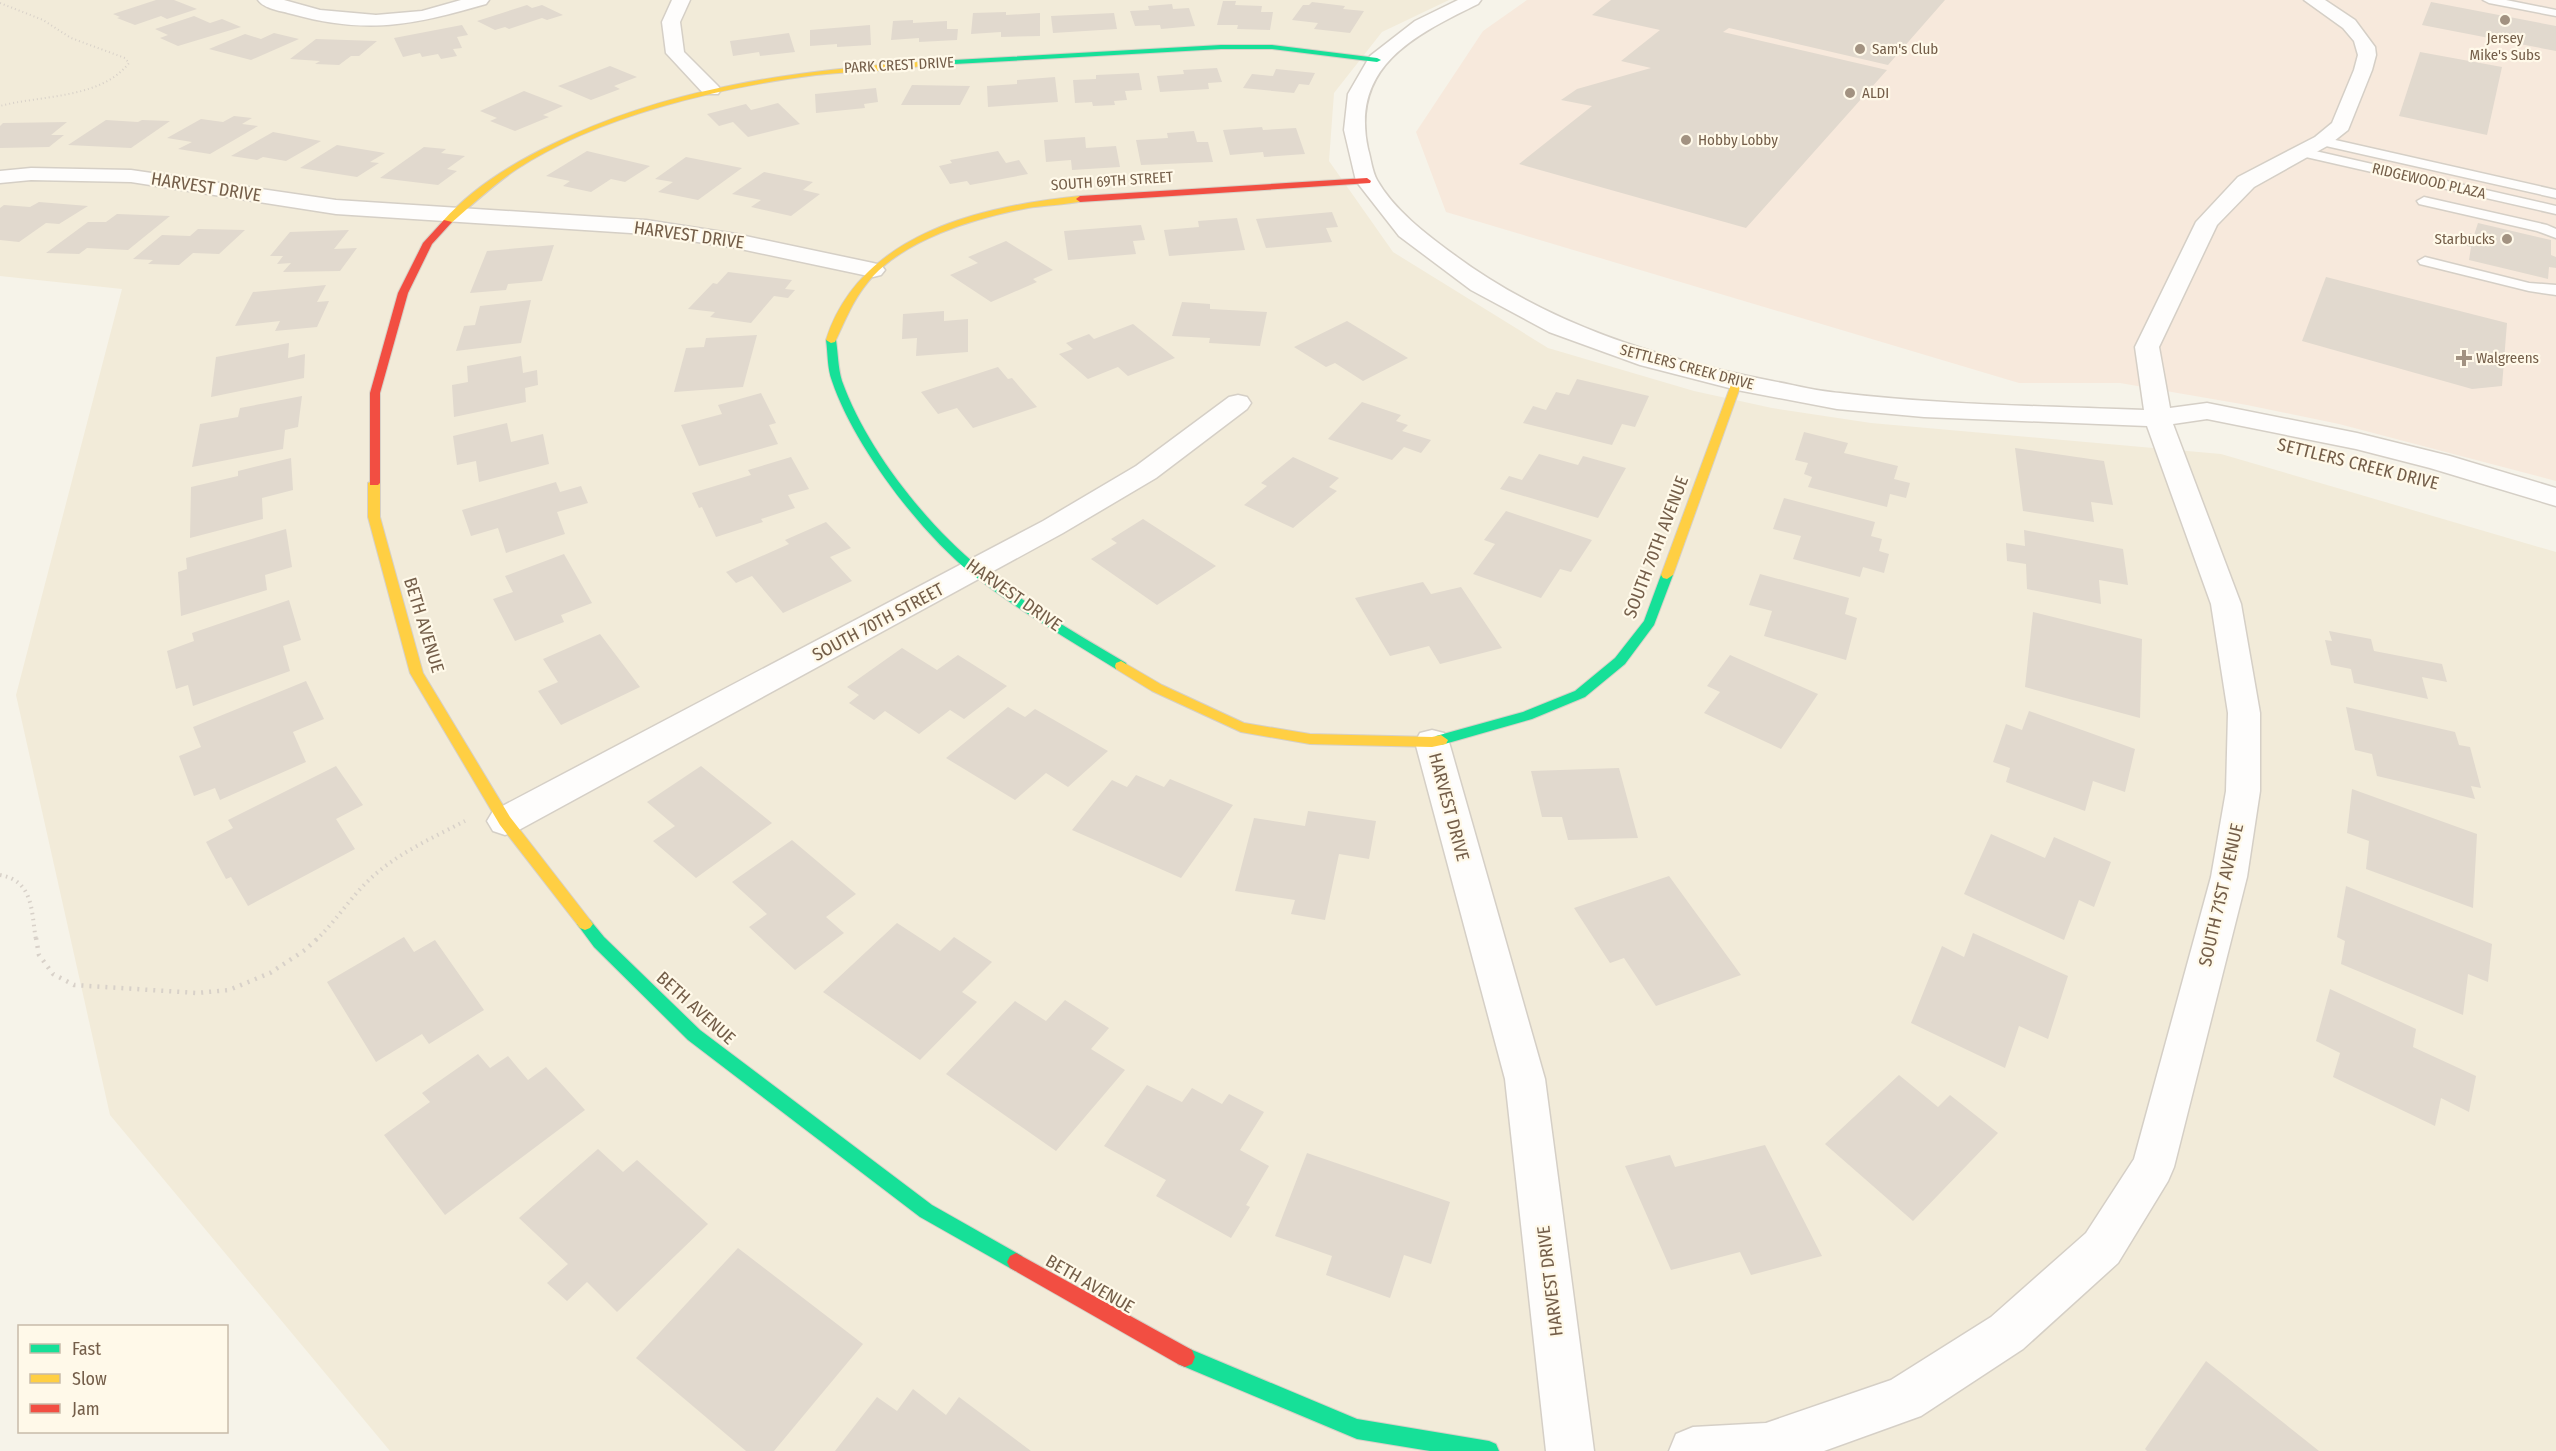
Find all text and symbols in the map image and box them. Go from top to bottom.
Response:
marker: Jersey Mike's Subs [2498,13,2512,27]
place label: Jersey Mike's Subs [2469,29,2541,64]
place label: Sam's Club [1872,40,1938,58]
marker: Sam's Club [1853,42,1867,56]
street label: PARK CREST DRIVE [843,53,955,77]
place label: ALDI [1862,84,1889,102]
marker: ALDI [1843,86,1857,100]
place label: Hobby Lobby [1698,131,1778,149]
marker: Hobby Lobby [1679,133,1693,147]
street label: RIDGEWOOD PLAZA [2370,159,2488,203]
street label: HARVEST DRIVE [149,167,263,207]
street label: SOUTH 69TH STREET [1050,168,1174,194]
street label: HARVEST DRIVE [632,216,746,254]
place label: Starbucks [2435,230,2495,248]
marker: Starbucks [2500,232,2514,246]
street label: SETTLERS CREEK DRIVE [1618,340,1756,394]
place label: Walgreens [2476,349,2539,367]
marker: Walgreens [2457,351,2471,365]
street label: SETTLERS CREEK DRIVE [2275,433,2441,495]
street label: SOUTH 70TH AVENUE [1619,473,1693,621]
street label: HARVEST DRIVE [962,554,1066,636]
street label: BETH AVENUE [399,575,449,675]
street label: SOUTH 70TH STREET [809,578,948,666]
street label: HARVEST DRIVE [1424,750,1474,864]
street label: SOUTH 71ST AVENUE [2194,821,2248,969]
street label: BETH AVENUE [652,967,740,1049]
street label: HARVEST DRIVE [1532,1224,1568,1338]
street label: BETH AVENUE [1042,1250,1138,1318]
legend [18,1325,228,1433]
text: Fast [72,1338,101,1360]
text: Slow [72,1368,107,1390]
text: Jam [72,1398,100,1420]

